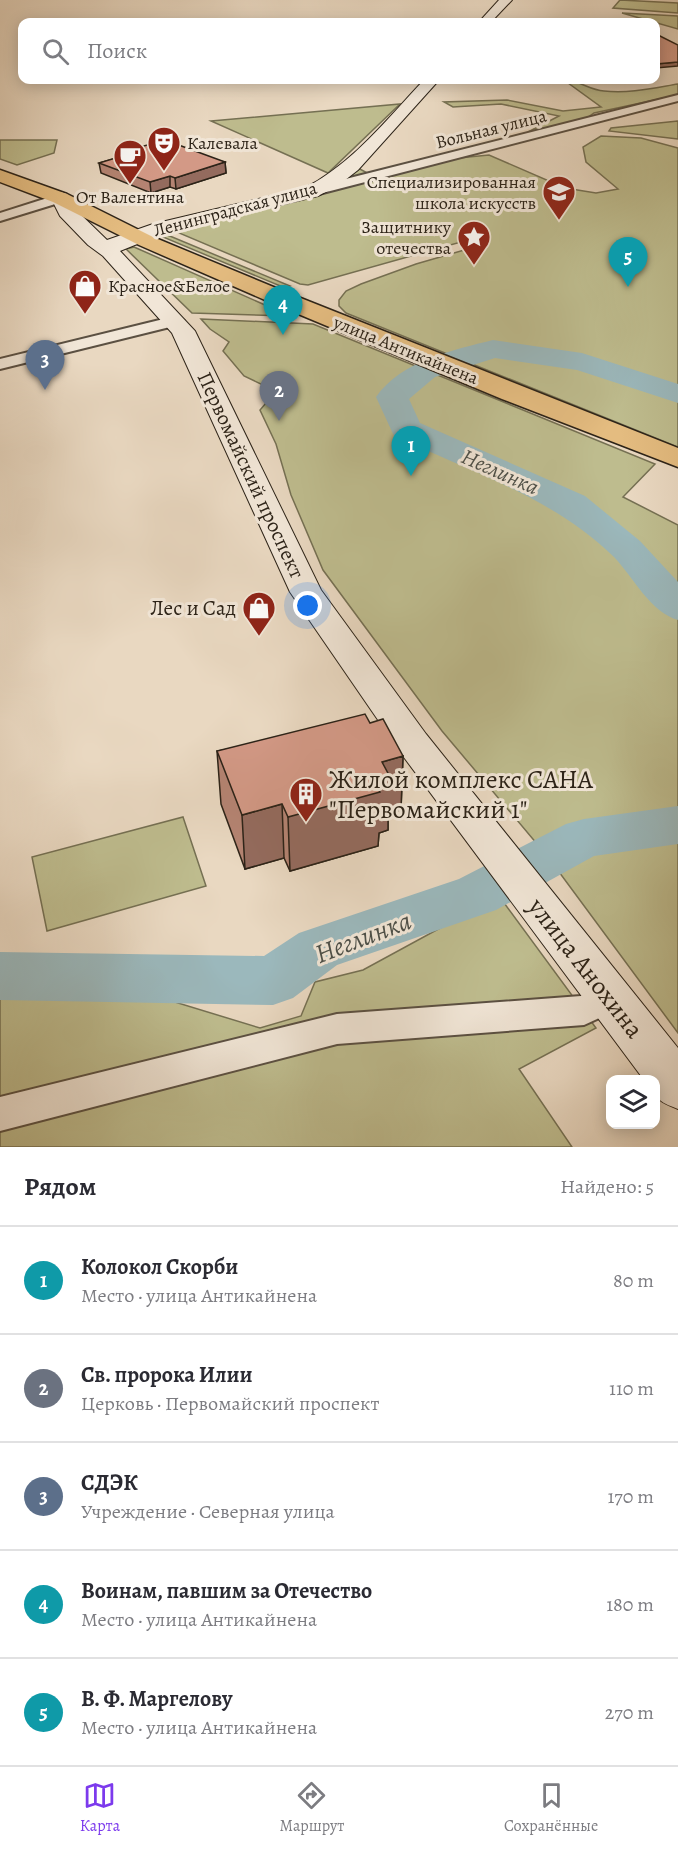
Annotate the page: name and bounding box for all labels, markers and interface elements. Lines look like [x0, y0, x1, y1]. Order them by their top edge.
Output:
search box [18, 18, 660, 84]
icon: search [39, 35, 72, 68]
text: Поиск [87, 36, 147, 66]
street label: Вольная улица [433, 103, 550, 154]
theatre icon: Калевала [146, 125, 182, 172]
place label: Калевала [187, 131, 259, 155]
cafe icon: От Валентина [112, 138, 148, 185]
place label: Специализированная школа искусств [367, 170, 536, 215]
school or university icon: Специализированная школа искусств [541, 174, 577, 221]
street label: Ленинградская улица [151, 175, 320, 242]
place label: От Валентина [76, 185, 185, 209]
place label: Защитнику отечества [361, 215, 452, 260]
place icon: Защитнику отечества [456, 219, 492, 266]
pin: 5 [608, 238, 648, 287]
shop icon: Красное&Белое [67, 268, 103, 315]
place label: Красное&Белое [108, 274, 230, 298]
pin: 4 [264, 286, 302, 335]
street label: улица Антикайнена [329, 310, 483, 390]
pin: 3 [26, 340, 64, 390]
street label: Первомайский проспект [191, 367, 311, 583]
pin: 2 [260, 372, 298, 421]
pin: 1 [392, 426, 430, 476]
water label: Неглинка [457, 442, 543, 502]
shop icon: Лес и Сад [241, 590, 277, 637]
your location [293, 591, 322, 620]
place label: Лес и Сад [150, 594, 236, 622]
place label: Жилой комплекс САНА "Первомайский 1" [329, 762, 594, 827]
building icon: Жилой комплекс САНА "Первомайский 1" [288, 776, 324, 823]
street label: улица Анохина [520, 890, 652, 1045]
water label: Неглинка [310, 902, 416, 972]
map controls [606, 1075, 660, 1129]
button: layers [606, 1075, 660, 1129]
text: Рядом [24, 1169, 96, 1204]
text: Найдено: 5 [560, 1173, 654, 1200]
text: Колокол Скорби [81, 1252, 238, 1282]
text: 1 [40, 1267, 47, 1294]
text: 80 m [613, 1267, 654, 1294]
text: Место · улица Антикайнена [81, 1282, 317, 1309]
text: Св. пророка Илии [81, 1360, 253, 1390]
text: 2 [39, 1375, 48, 1402]
text: 110 m [609, 1375, 654, 1402]
text: Церковь · Первомайский проспект [81, 1390, 379, 1417]
text: СДЭК [81, 1468, 138, 1498]
text: 3 [39, 1483, 48, 1510]
text: 170 m [608, 1483, 654, 1510]
text: Учреждение · Северная улица [81, 1498, 335, 1525]
text: Воинам, павшим за Отечество [81, 1576, 372, 1606]
text: 4 [39, 1591, 48, 1618]
text: 180 m [606, 1591, 654, 1618]
text: Место · улица Антикайнена [81, 1606, 317, 1633]
text: В. Ф. Маргелову [81, 1684, 233, 1714]
text: 5 [39, 1699, 48, 1726]
text: 270 m [605, 1699, 654, 1726]
text: Место · улица Антикайнена [81, 1714, 317, 1741]
tab: Карта [80, 1779, 120, 1837]
tab: Маршрут [280, 1779, 344, 1837]
tab: Сохранённые [504, 1779, 598, 1837]

